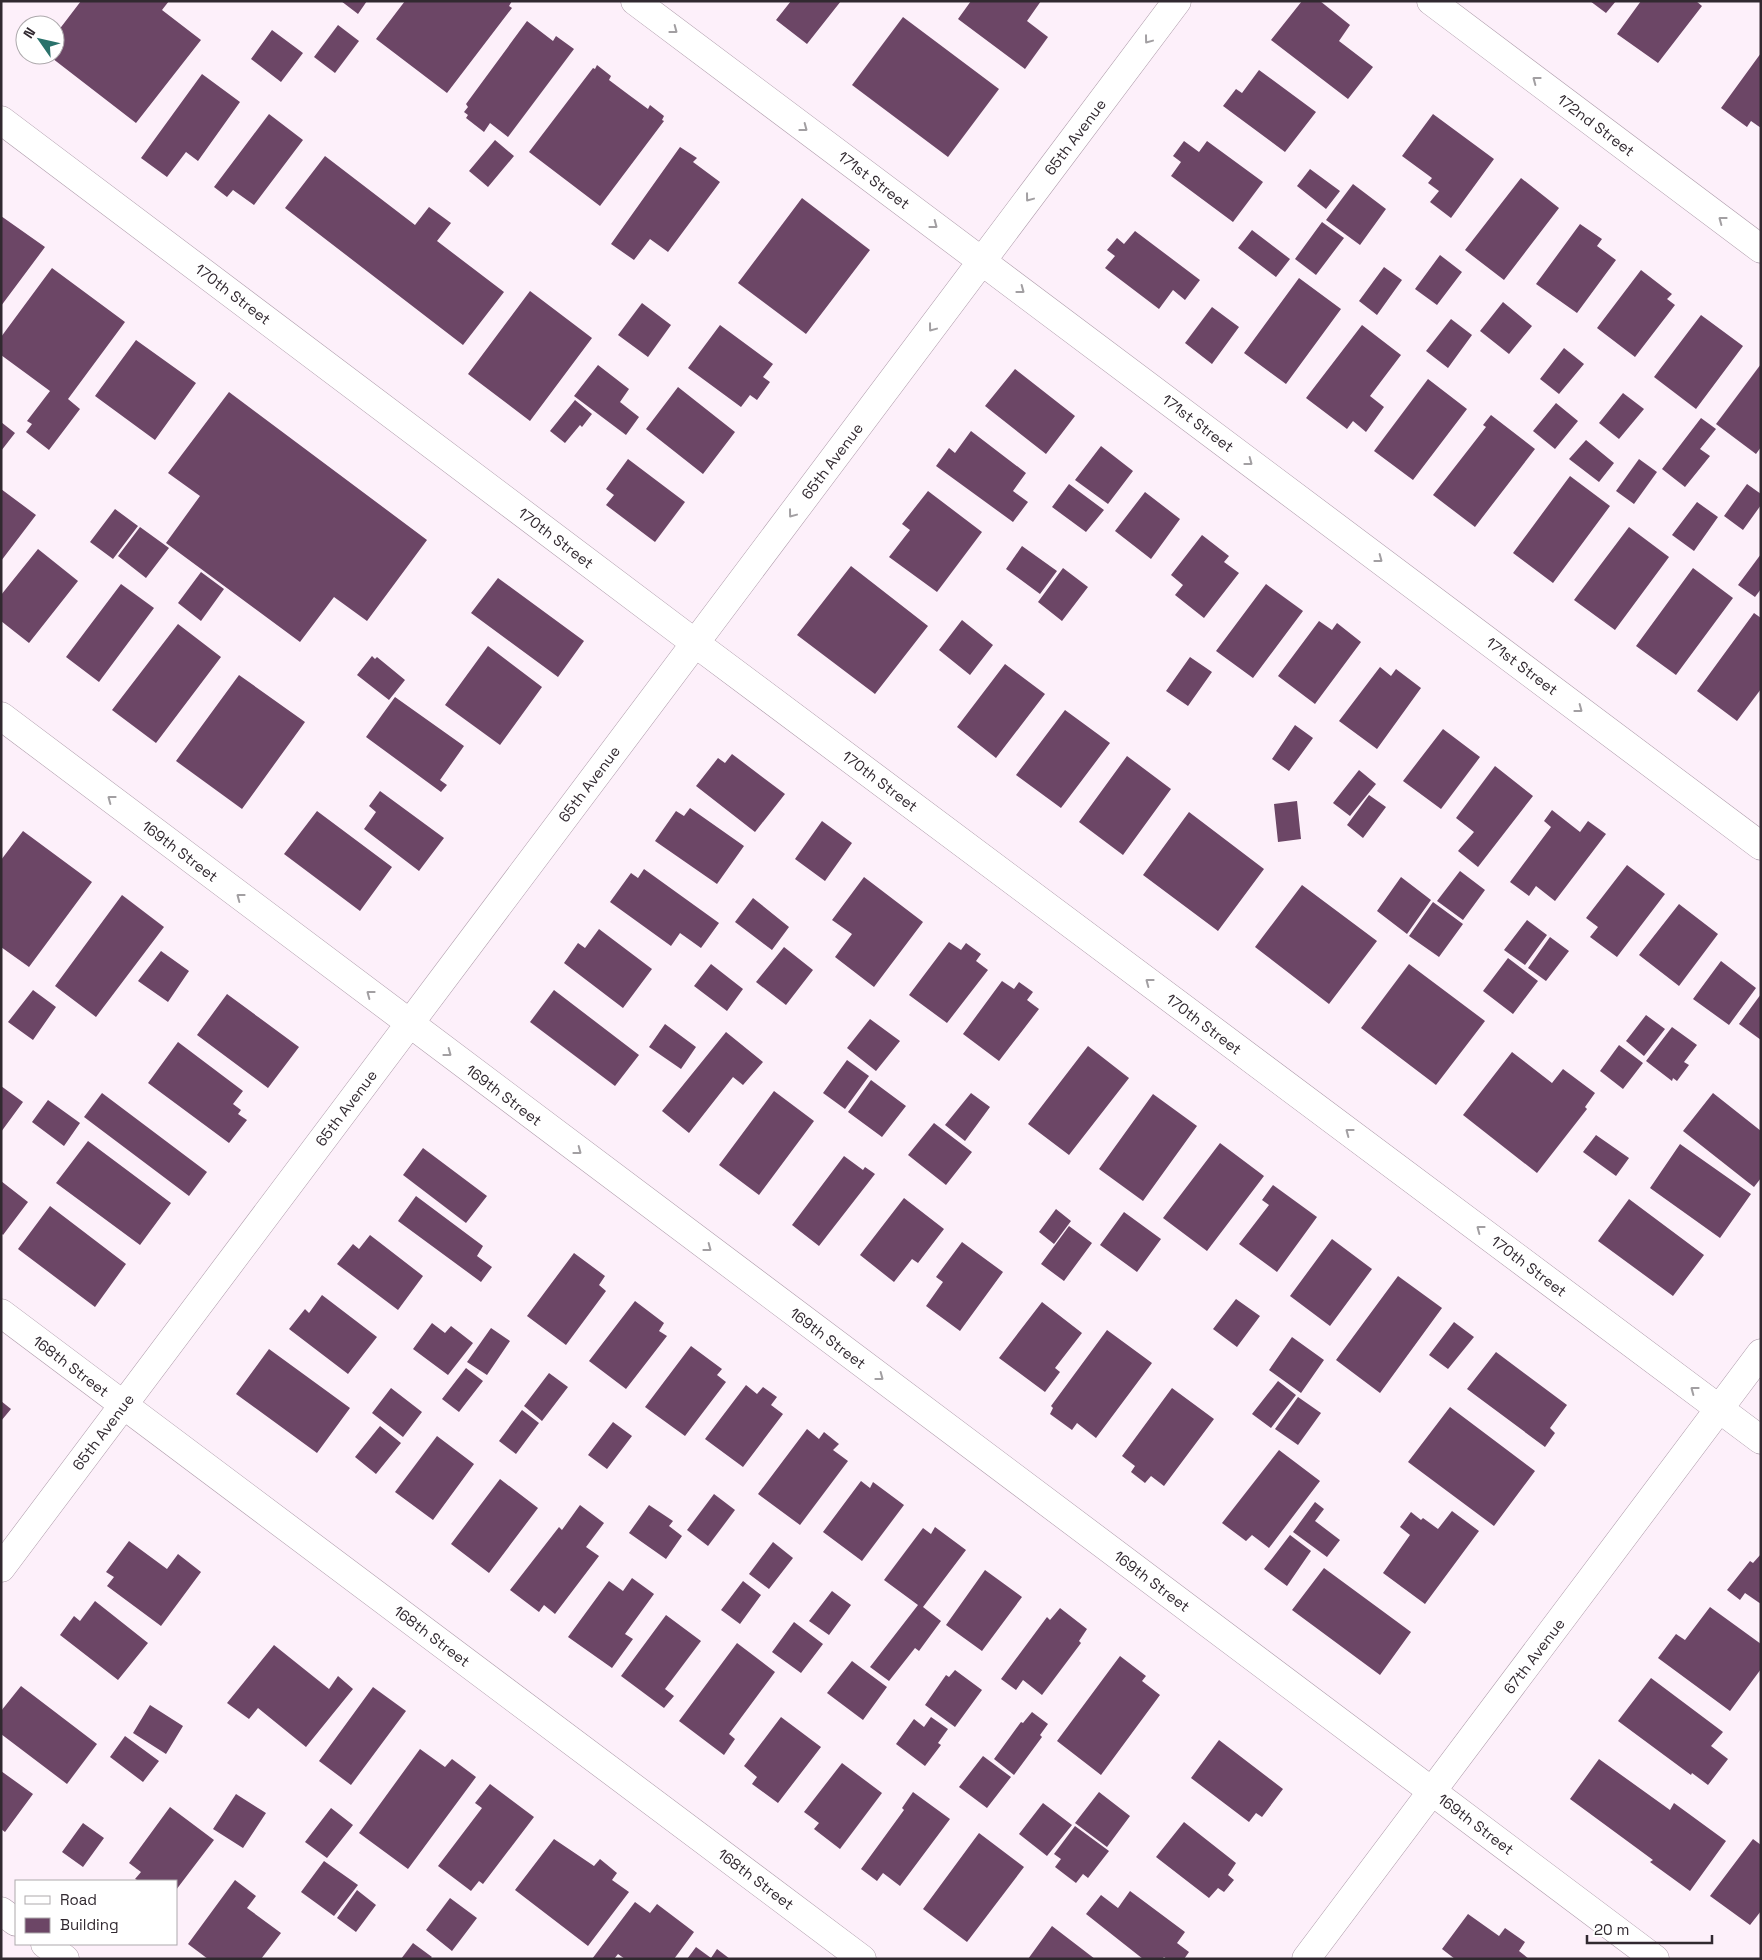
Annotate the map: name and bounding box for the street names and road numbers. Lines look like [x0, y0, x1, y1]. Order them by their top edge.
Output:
street label: 172nd Street [1553, 90, 1639, 160]
street label: 65th Avenue [1040, 95, 1110, 179]
street label: 171st Street [834, 147, 914, 213]
street label: 170th Street [191, 259, 275, 329]
street label: 171st Street [1158, 390, 1238, 456]
street label: 65th Avenue [797, 419, 867, 503]
street label: 170th Street [514, 503, 598, 573]
street label: 171st Street [1482, 633, 1562, 699]
street label: 65th Avenue [554, 742, 624, 826]
street label: 170th Street [838, 746, 922, 816]
street label: 169th Street [138, 816, 222, 886]
street label: 170th Street [1162, 989, 1246, 1059]
street label: 169th Street [462, 1060, 546, 1130]
street label: 65th Avenue [311, 1066, 381, 1150]
street label: 170th Street [1487, 1231, 1571, 1301]
street label: 169th Street [786, 1303, 870, 1373]
street label: 168th Street [29, 1331, 113, 1401]
street label: 65th Avenue [68, 1390, 138, 1474]
street label: 169th Street [1110, 1546, 1194, 1616]
street label: 168th Street [390, 1601, 474, 1671]
street label: 67th Avenue [1499, 1614, 1569, 1698]
street label: 169th Street [1434, 1789, 1518, 1859]
street label: 168th Street [714, 1844, 798, 1914]

